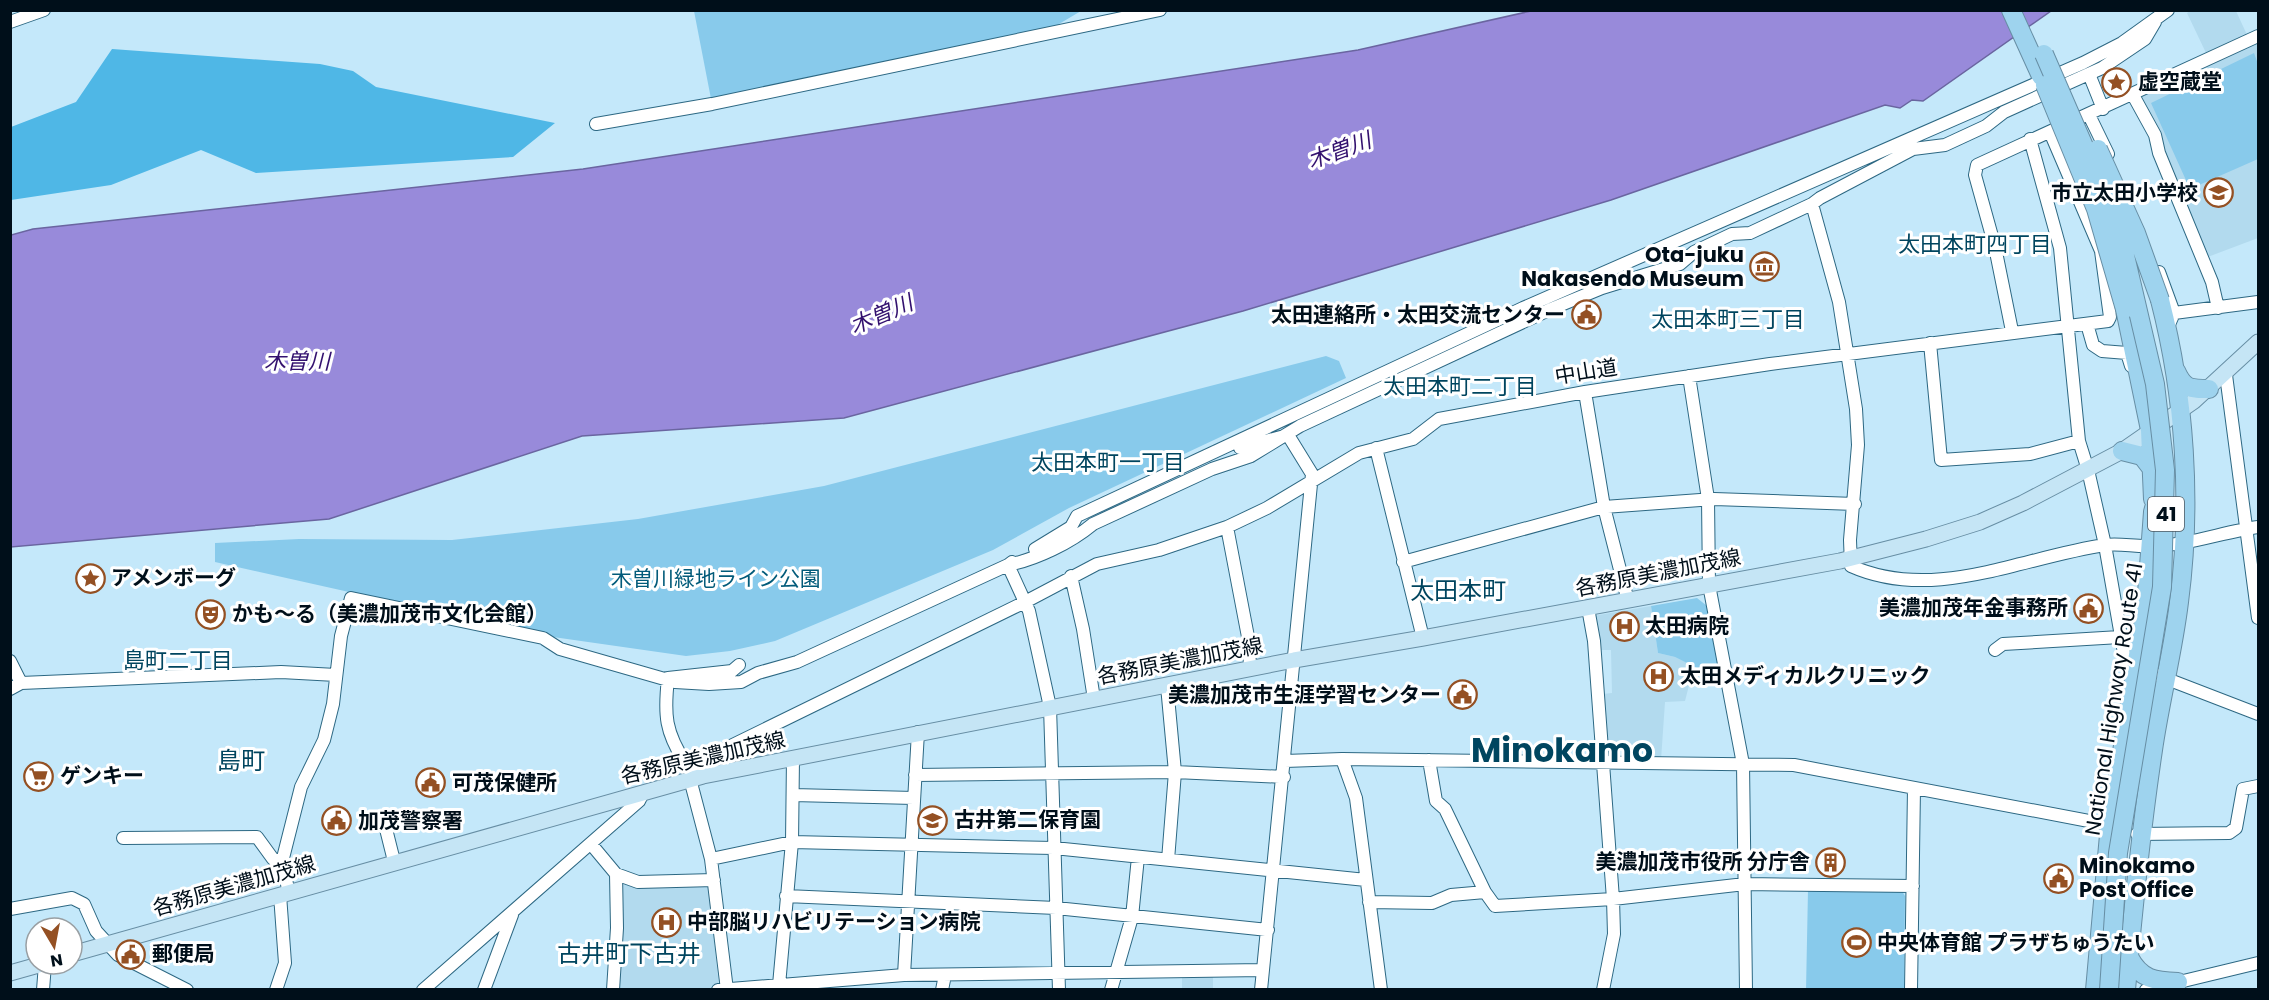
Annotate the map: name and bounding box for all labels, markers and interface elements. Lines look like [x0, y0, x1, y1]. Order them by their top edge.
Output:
place icon: 虚空蔵堂 [2101, 66, 2133, 98]
place label: 虚空蔵堂 [2138, 67, 2222, 96]
water label: 木曽川 [1303, 124, 1377, 176]
school or university icon: 市立太田小学校 [2203, 177, 2235, 209]
place label: 市立太田小学校 [2051, 178, 2198, 207]
district label: 太田本町四丁目 [1898, 229, 2052, 260]
place label: Ota-juku Nakasendo Museum [1521, 240, 1744, 293]
museum icon: Ota-juku Nakasendo Museum [1749, 251, 1781, 283]
water label: 木曽川 [845, 287, 919, 342]
public building icon: 太田連絡所・太田交流センター [1570, 299, 1602, 331]
place label: 太田連絡所・太田交流センター [1271, 300, 1565, 329]
district label: 太田本町三丁目 [1651, 304, 1805, 335]
water label: 木曽川 [264, 346, 332, 377]
street label: 中山道 [1553, 352, 1619, 391]
district label: 太田本町二丁目 [1383, 371, 1537, 402]
district label: 太田本町一丁目 [1031, 447, 1185, 478]
road number: 41 [2148, 497, 2184, 531]
street label: 各務原美濃加茂線 [1573, 542, 1743, 603]
street label: National Highway Route 41 [2078, 561, 2149, 837]
place icon: アメンボーグ [74, 562, 106, 594]
place label: アメンボーグ [111, 563, 236, 592]
park label: 木曽川緑地ライン公園 [611, 564, 821, 593]
district label: 太田本町 [1410, 574, 1506, 607]
public building icon: 美濃加茂年金事務所 [2073, 592, 2105, 624]
place label: 美濃加茂年金事務所 [1879, 593, 2068, 622]
theatre icon: かも～る（美濃加茂市文化会館） [195, 598, 227, 630]
place label: かも～る（美濃加茂市文化会館） [232, 599, 547, 628]
hospital icon: 太田病院 [1608, 610, 1640, 642]
place label: 太田病院 [1645, 611, 1729, 640]
street label: 各務原美濃加茂線 [1095, 630, 1265, 691]
district label: 島町二丁目 [123, 645, 233, 676]
hospital icon: 太田メディカルクリニック [1643, 660, 1675, 692]
place label: 太田メディカルクリニック [1680, 661, 1931, 690]
public building icon: 美濃加茂市生涯学習センター [1446, 679, 1478, 711]
place label: 美濃加茂市生涯学習センター [1168, 680, 1441, 709]
street label: 各務原美濃加茂線 [618, 724, 788, 791]
district label: Minokamo [1471, 727, 1653, 774]
district label: 島町 [217, 744, 265, 777]
supermarket icon: ゲンキー [23, 760, 55, 792]
place label: ゲンキー [60, 761, 144, 790]
public building icon: 可茂保健所 [415, 767, 447, 799]
place label: 可茂保健所 [452, 768, 557, 797]
school or university icon: 古井第二保育園 [917, 804, 949, 836]
public building icon: 加茂警察署 [321, 805, 353, 837]
place label: 古井第二保育園 [954, 805, 1101, 834]
place label: 加茂警察署 [358, 806, 463, 835]
building icon: 美濃加茂市役所 分庁舎 [1815, 846, 1847, 878]
place label: 美濃加茂市役所 分庁舎 [1596, 847, 1810, 876]
street label: 各務原美濃加茂線 [149, 848, 319, 923]
place label: Minokamo Post Office [2079, 851, 2195, 904]
public building icon: Minokamo Post Office [2042, 862, 2074, 894]
hospital icon: 中部脳リハビリテーション病院 [650, 906, 682, 938]
place label: 中部脳リハビリテーション病院 [687, 907, 981, 936]
north arrow [24, 916, 84, 976]
sports icon: 中央体育館 プラザちゅうたい [1840, 927, 1872, 959]
place label: 中央体育館 プラザちゅうたい [1877, 928, 2154, 957]
district label: 古井町下古井 [557, 937, 701, 970]
public building icon: 郵便局 [115, 938, 147, 970]
place label: 郵便局 [152, 939, 215, 968]
text: N [49, 948, 64, 973]

